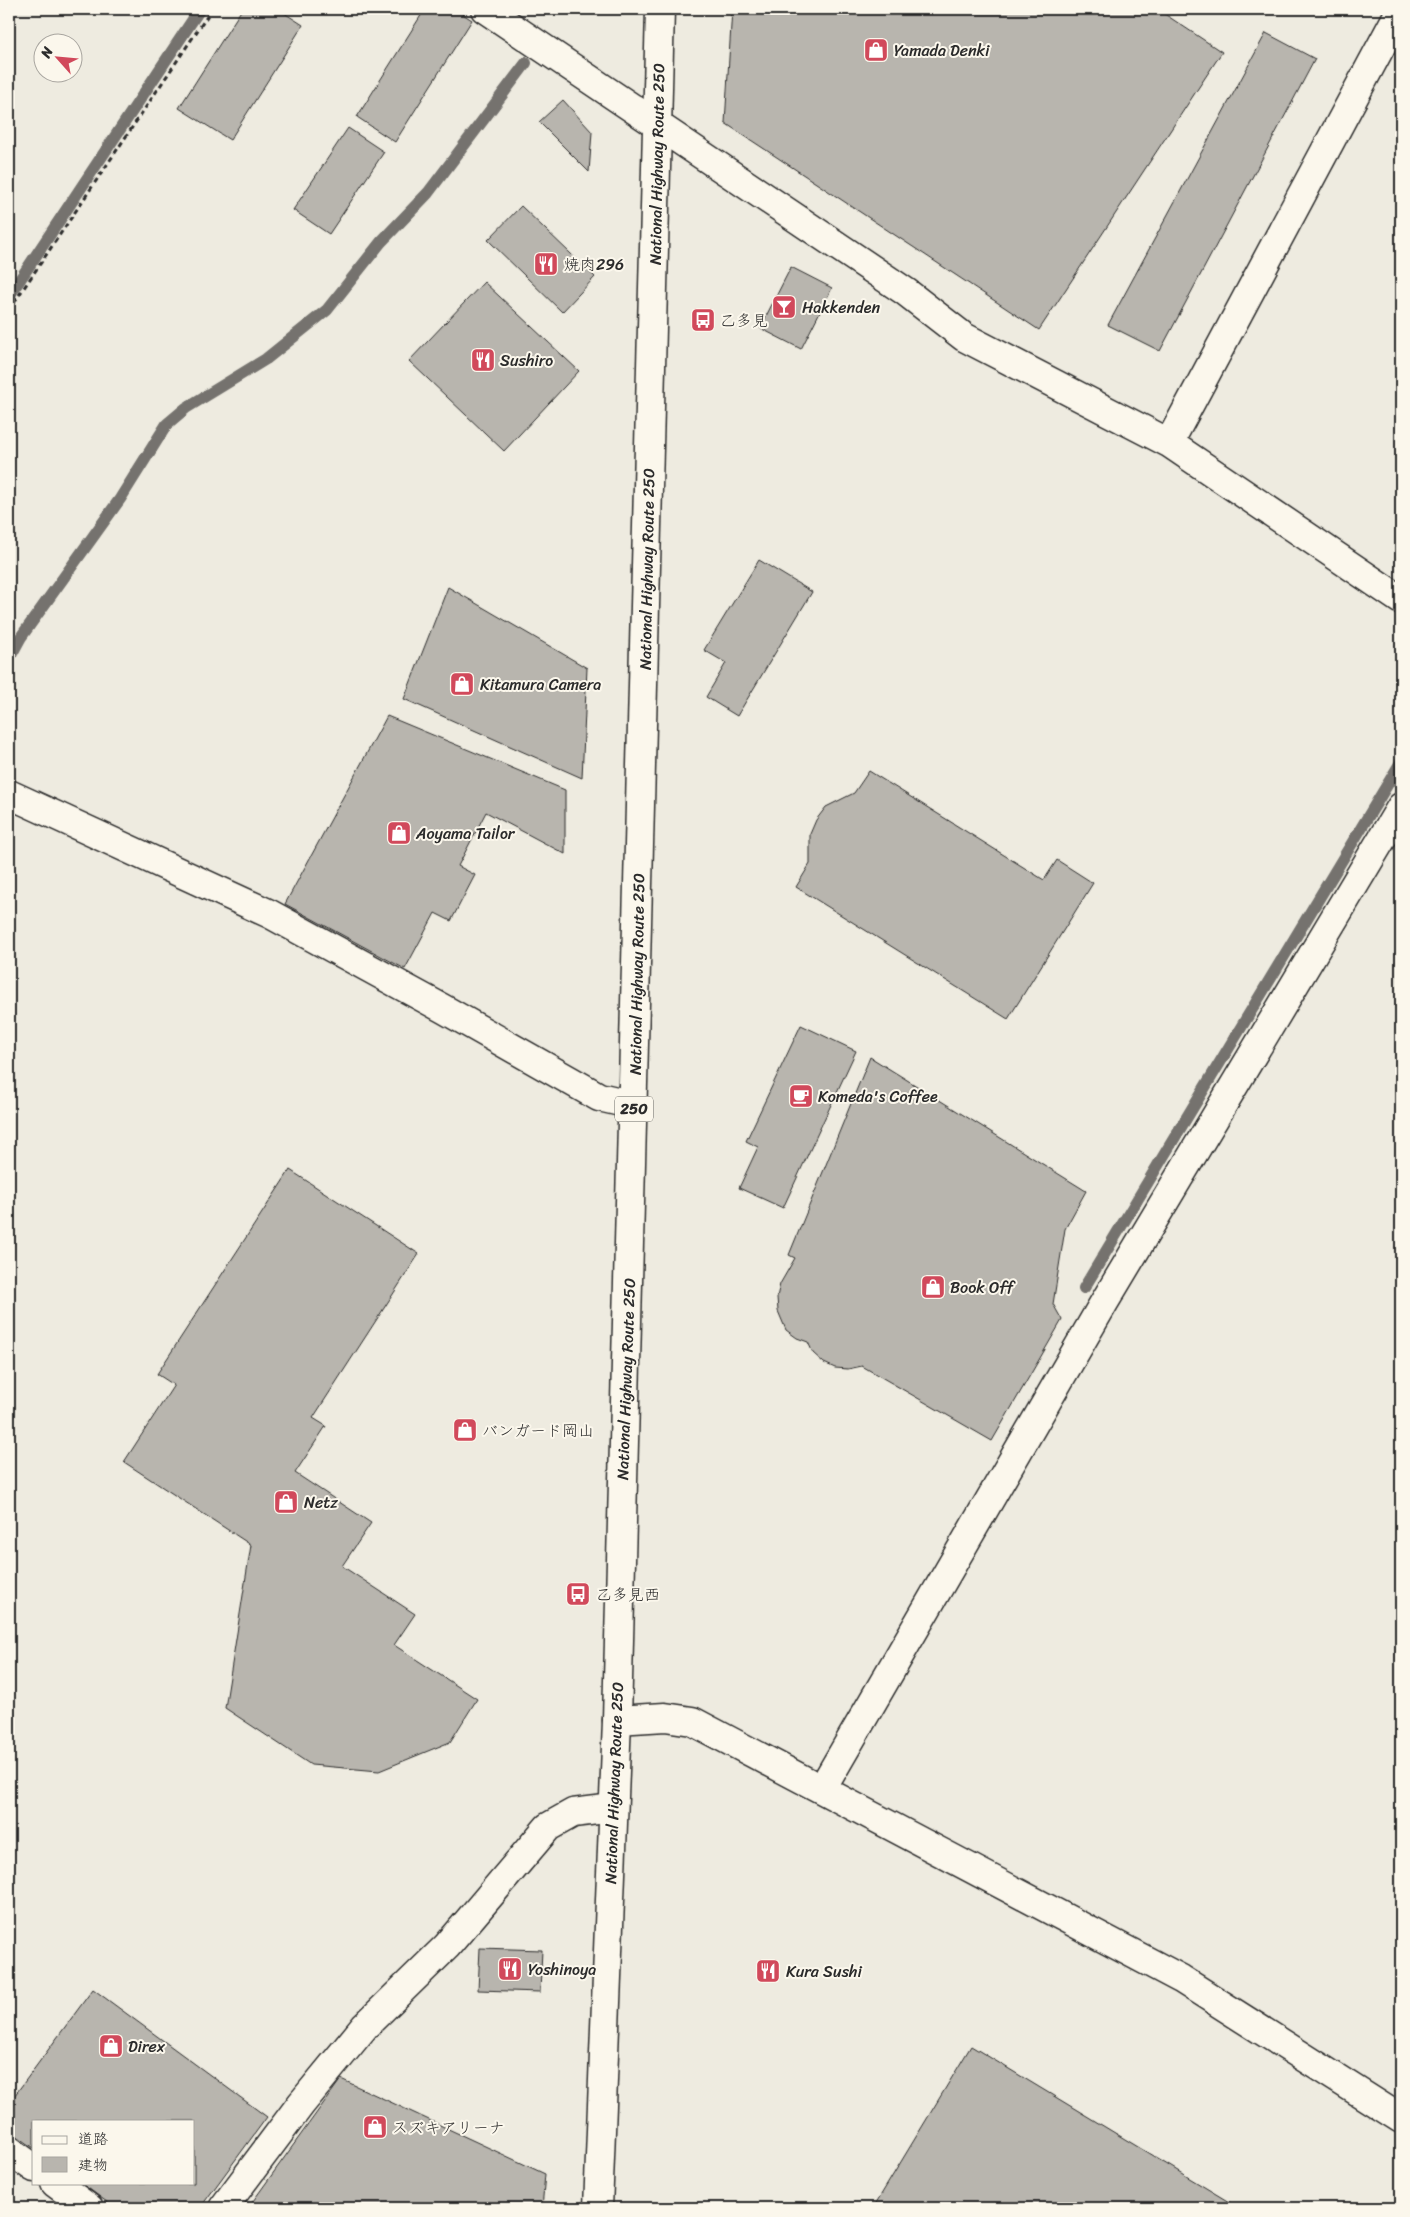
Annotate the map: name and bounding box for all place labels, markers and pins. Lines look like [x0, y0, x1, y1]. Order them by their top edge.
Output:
place label: Yamada Denki [894, 36, 990, 65]
shop icon: Yamada Denki [863, 37, 889, 63]
place label: 焼肉296 [564, 250, 624, 279]
restaurant icon: 焼肉296 [533, 251, 559, 277]
place label: Hakkenden [802, 293, 880, 322]
bar icon: Hakkenden [771, 294, 797, 320]
place label: 乙多見 [720, 306, 768, 335]
bus stop icon: 乙多見 [690, 307, 716, 333]
place label: Sushiro [500, 346, 553, 375]
restaurant icon: Sushiro [470, 347, 496, 373]
place label: Kitamura Camera [480, 670, 601, 699]
shop icon: Kitamura Camera [449, 671, 475, 697]
place label: Aoyama Tailor [415, 819, 516, 848]
shop icon: Aoyama Tailor [386, 820, 412, 846]
place label: Komeda's Coffee [818, 1082, 938, 1111]
cafe icon: Komeda's Coffee [788, 1083, 814, 1109]
place label: Book Off [950, 1273, 1016, 1302]
shop icon: Book Off [920, 1274, 946, 1300]
place label: バンガード岡山 [482, 1416, 594, 1445]
shop icon: バンガード岡山 [452, 1417, 478, 1443]
place label: Netz [304, 1488, 338, 1517]
shop icon: Netz [273, 1489, 299, 1515]
place label: 乙多見西 [596, 1580, 660, 1609]
bus stop icon: 乙多見西 [565, 1581, 591, 1607]
place label: Yoshinoya [528, 1955, 596, 1984]
restaurant icon: Yoshinoya [497, 1956, 523, 1982]
place label: Kura Sushi [786, 1957, 862, 1986]
restaurant icon: Kura Sushi [755, 1958, 781, 1984]
place label: Direx [128, 2032, 166, 2061]
shop icon: Direx [98, 2033, 124, 2059]
place label: スズキアリーナ [392, 2113, 505, 2142]
shop icon: スズキアリーナ [362, 2114, 388, 2140]

